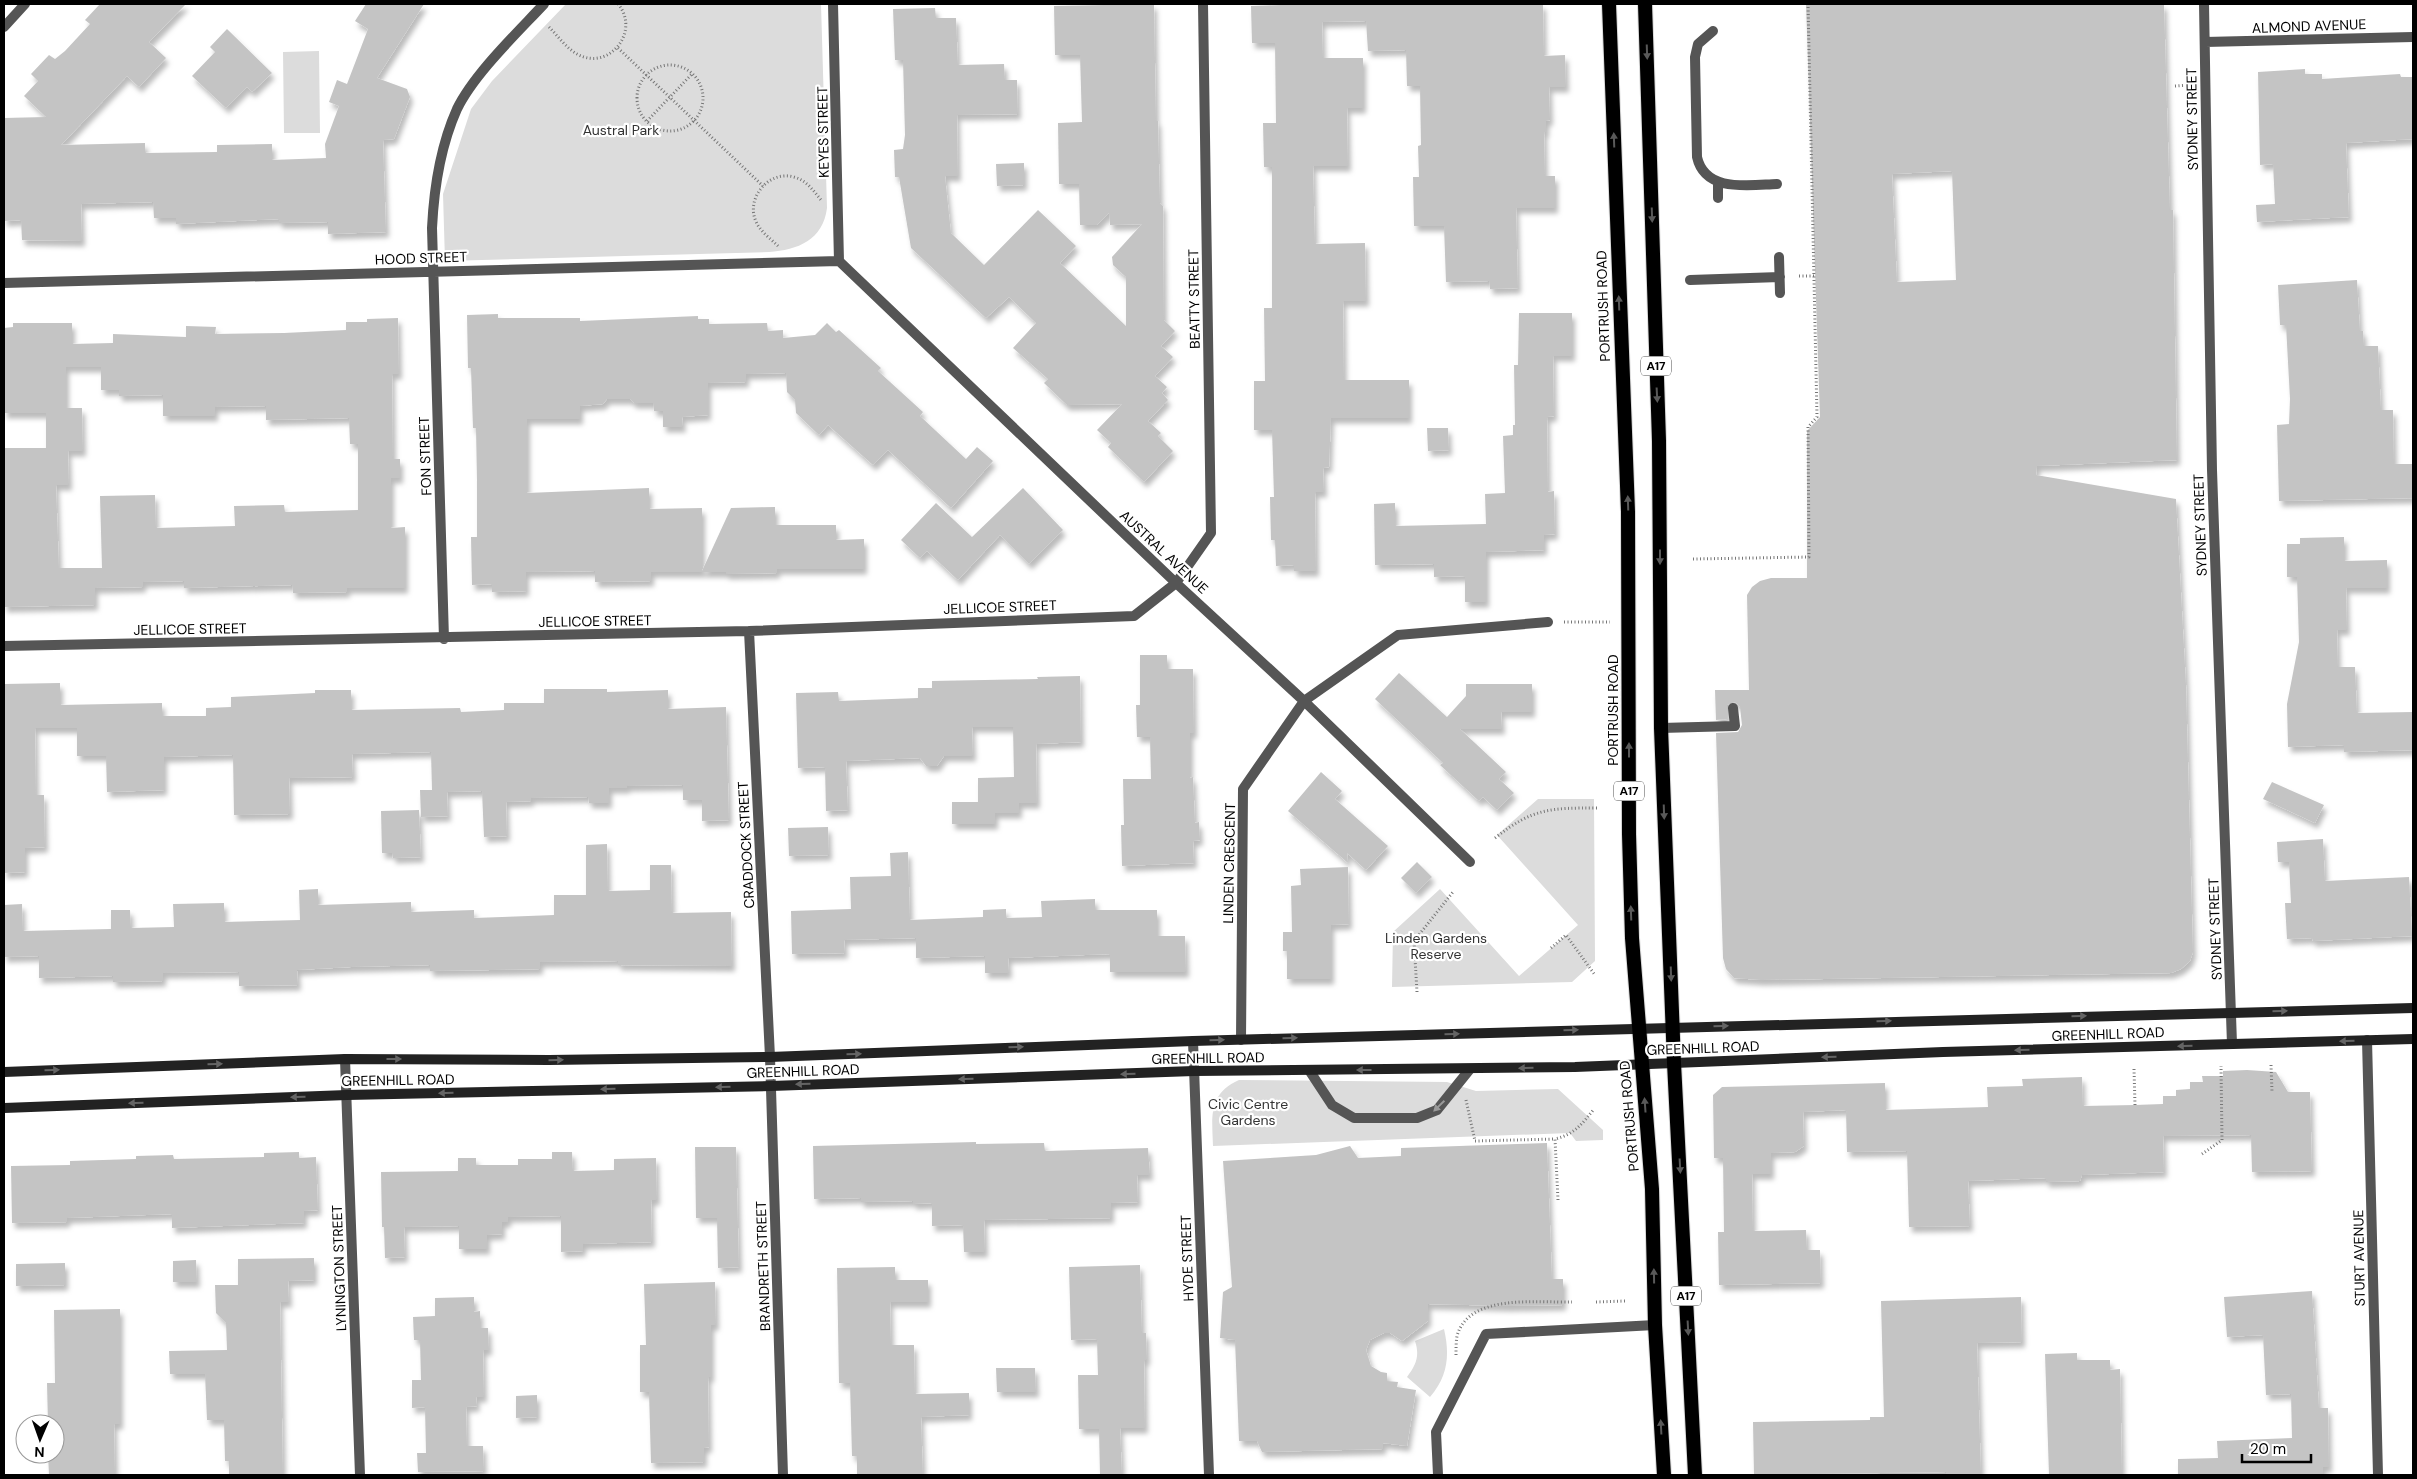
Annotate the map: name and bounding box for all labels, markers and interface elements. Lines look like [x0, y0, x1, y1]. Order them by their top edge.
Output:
street label: ALMOND AVENUE [2252, 15, 2367, 37]
one-way arrow [1643, 45, 1651, 61]
street label: SYDNEY STREET [2182, 67, 2202, 170]
street label: KEYES STREET [813, 86, 833, 178]
park label: Austral Park [583, 121, 659, 139]
one-way arrow [1610, 132, 1618, 148]
one-way arrow [1648, 207, 1656, 223]
street label: HOOD STREET [375, 247, 468, 269]
street label: BEATTY STREET [1184, 249, 1204, 349]
street label: PORTRUSH ROAD [1592, 250, 1614, 362]
one-way arrow [1615, 294, 1623, 310]
road number: A17 [1641, 356, 1671, 376]
one-way arrow [1654, 387, 1662, 403]
street label: FON STREET [415, 416, 435, 496]
street label: SYDNEY STREET [2189, 473, 2211, 577]
one-way arrow [1623, 495, 1631, 511]
street label: AUSTRAL AVENUE [1116, 506, 1212, 598]
one-way arrow [1656, 550, 1664, 566]
street label: JELLICOE STREET [943, 596, 1057, 618]
street label: JELLICOE STREET [538, 611, 652, 631]
street label: JELLICOE STREET [133, 619, 247, 639]
street label: PORTRUSH ROAD [1604, 654, 1622, 766]
one-way arrow [1625, 742, 1633, 758]
street label: CRADDOCK STREET [734, 781, 758, 909]
road number: A17 [1614, 781, 1644, 800]
street label: LINDEN CRESCENT [1219, 802, 1239, 924]
one-way arrow [1661, 804, 1669, 820]
street label: SYDNEY STREET [2204, 877, 2226, 981]
one-way arrow [1627, 904, 1635, 920]
park label: Linden Gardens Reserve [1385, 929, 1487, 963]
one-way arrow [1667, 966, 1675, 982]
one-way arrow [2272, 1007, 2288, 1015]
one-way arrow [2071, 1012, 2087, 1020]
one-way arrow [1876, 1017, 1892, 1025]
one-way arrow [1714, 1022, 1730, 1030]
street label: GREENHILL ROAD [2051, 1023, 2165, 1045]
one-way arrow [1563, 1026, 1579, 1034]
one-way arrow [1444, 1030, 1460, 1038]
one-way arrow [1282, 1034, 1298, 1042]
one-way arrow [1209, 1036, 1225, 1044]
street label: GREENHILL ROAD [1646, 1037, 1760, 1059]
one-way arrow [2339, 1037, 2355, 1045]
one-way arrow [2176, 1042, 2192, 1050]
one-way arrow [1009, 1043, 1025, 1051]
one-way arrow [2014, 1047, 2030, 1055]
street label: GREENHILL ROAD [1151, 1048, 1265, 1068]
one-way arrow [846, 1049, 862, 1057]
one-way arrow [1821, 1053, 1837, 1061]
one-way arrow [386, 1055, 402, 1063]
one-way arrow [549, 1056, 565, 1064]
one-way arrow [207, 1060, 223, 1068]
street label: GREENHILL ROAD [746, 1060, 860, 1082]
street label: PORTRUSH ROAD [1615, 1060, 1643, 1172]
one-way arrow [1518, 1064, 1534, 1072]
one-way arrow [45, 1066, 61, 1074]
one-way arrow [1355, 1066, 1371, 1074]
street label: GREENHILL ROAD [341, 1070, 455, 1090]
one-way arrow [1120, 1070, 1136, 1078]
one-way arrow [957, 1075, 973, 1083]
one-way arrow [795, 1081, 811, 1089]
one-way arrow [714, 1083, 730, 1091]
one-way arrow [600, 1085, 616, 1093]
one-way arrow [438, 1089, 454, 1097]
one-way arrow [290, 1093, 306, 1101]
park label: Civic Centre Gardens [1208, 1095, 1288, 1129]
one-way arrow [1640, 1097, 1648, 1113]
one-way arrow [128, 1099, 144, 1107]
one-way arrow [1433, 1100, 1445, 1112]
one-way arrow [1676, 1158, 1684, 1174]
street label: BRANDRETH STREET [752, 1200, 774, 1331]
street label: LYNINGTON STREET [328, 1204, 350, 1332]
street label: STURT AVENUE [2349, 1209, 2369, 1307]
street label: HYDE STREET [1176, 1214, 1198, 1302]
one-way arrow [1650, 1268, 1658, 1284]
road number: A17 [1671, 1286, 1701, 1305]
one-way arrow [1684, 1320, 1692, 1336]
north arrow [15, 1414, 65, 1464]
one-way arrow [1657, 1418, 1665, 1434]
scale bar [2242, 1432, 2311, 1464]
text: 20 m [2250, 1439, 2286, 1459]
text: N [34, 1443, 45, 1461]

